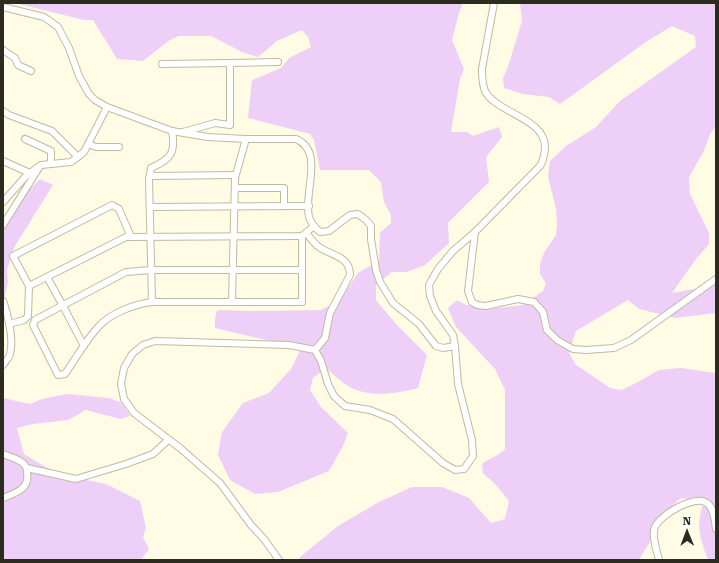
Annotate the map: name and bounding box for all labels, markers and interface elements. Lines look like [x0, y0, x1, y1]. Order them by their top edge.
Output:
north arrow [667, 511, 707, 551]
text: N [682, 515, 692, 528]

